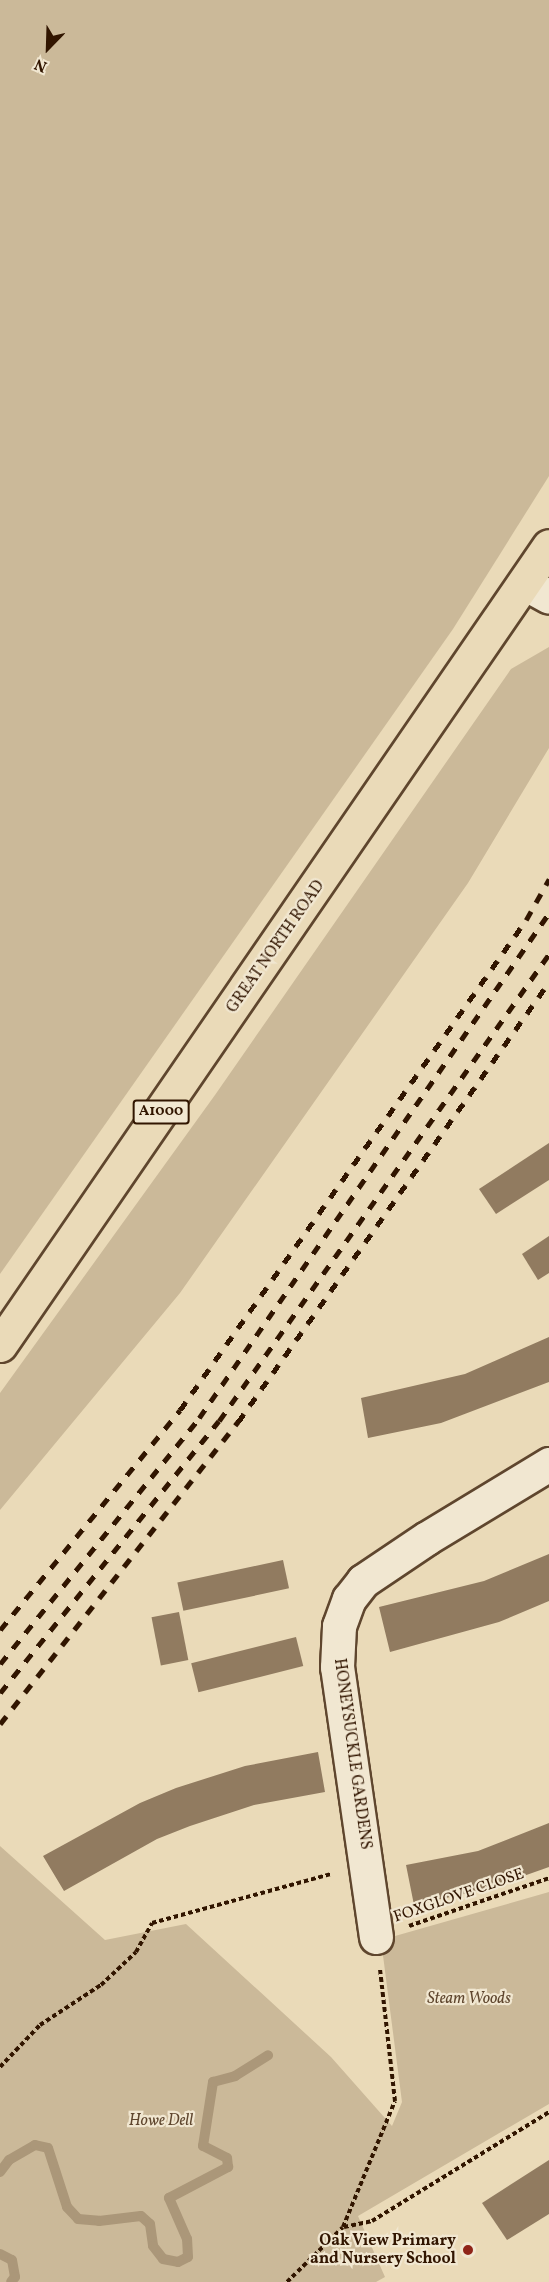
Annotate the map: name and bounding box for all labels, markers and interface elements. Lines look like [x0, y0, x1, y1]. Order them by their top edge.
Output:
north arrow [18, 18, 78, 78]
text: N [31, 52, 51, 77]
street label: GREAT NORTH ROAD [223, 877, 329, 1017]
road number: A1000 [132, 1100, 190, 1124]
street label: HONEYSUCKLE GARDENS [329, 1657, 375, 1851]
street label: FOXGLOVE CLOSE [391, 1865, 527, 1927]
park label: Steam Woods [427, 1989, 511, 2009]
park label: Howe Dell [129, 2111, 193, 2131]
place label: Oak View Primary and Nursery School [310, 2231, 456, 2269]
marker: Oak View Primary and Nursery School [461, 2243, 475, 2257]

